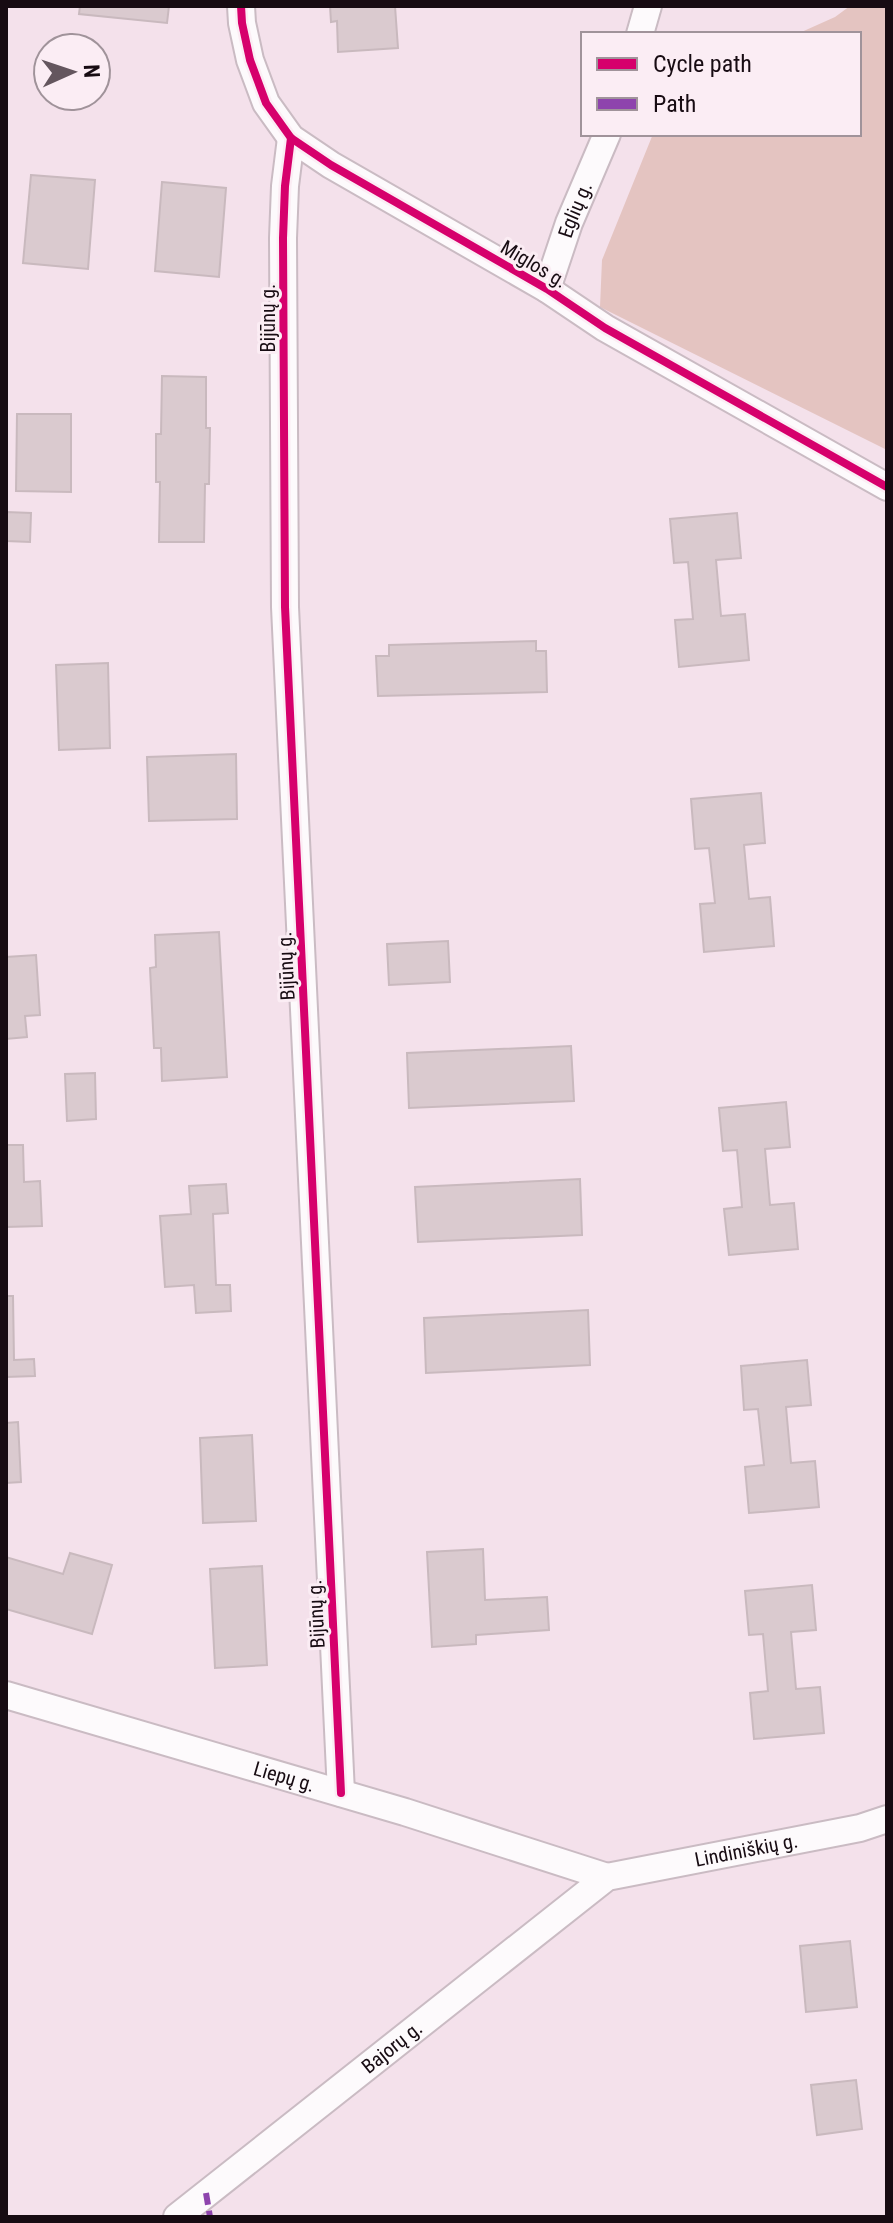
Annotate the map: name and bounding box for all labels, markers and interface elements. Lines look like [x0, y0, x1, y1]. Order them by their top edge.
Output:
north arrow [32, 32, 112, 112]
legend [581, 32, 861, 136]
text: Cycle path [653, 50, 752, 78]
text: N [79, 64, 104, 78]
text: Path [653, 90, 696, 118]
street label: Eglių g. [553, 178, 597, 241]
street label: Miglos g. [497, 235, 571, 293]
street label: Bijūnų g. [256, 284, 280, 352]
street label: Bijūnų g. [272, 931, 300, 1001]
street label: Bijūnų g. [302, 1579, 330, 1649]
street label: Liepų g. [251, 1756, 318, 1797]
street label: Lindiniškių g. [693, 1828, 800, 1872]
street label: Bajorų g. [357, 2016, 427, 2078]

